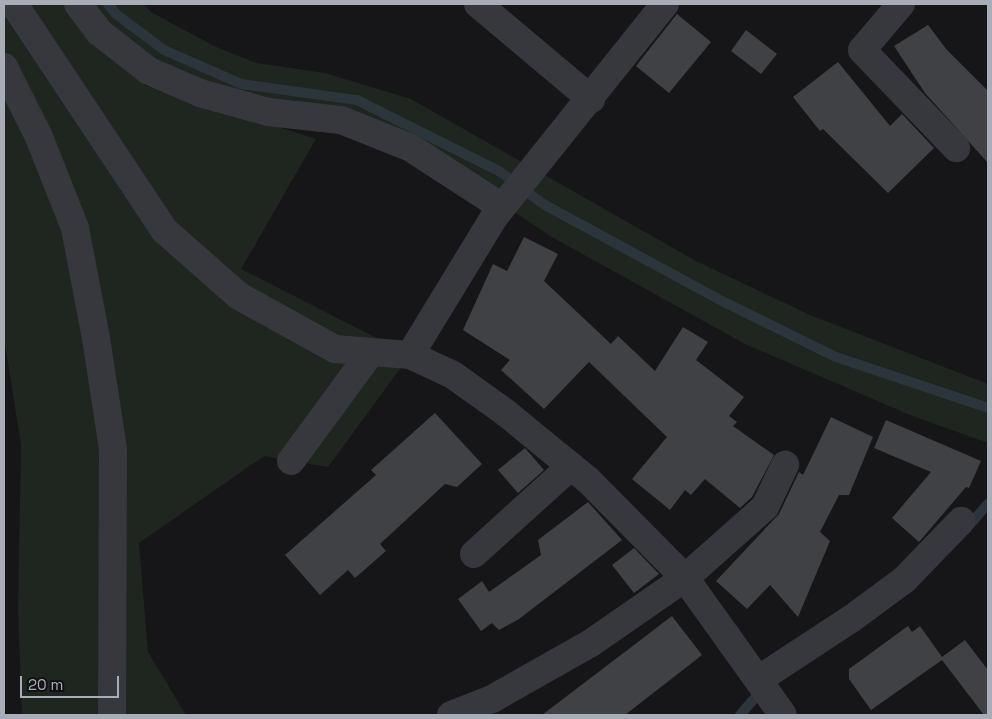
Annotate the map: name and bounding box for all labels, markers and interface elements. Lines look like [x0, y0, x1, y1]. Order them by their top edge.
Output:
scale bar [22, 666, 121, 698]
text: 20 m [28, 675, 63, 694]

